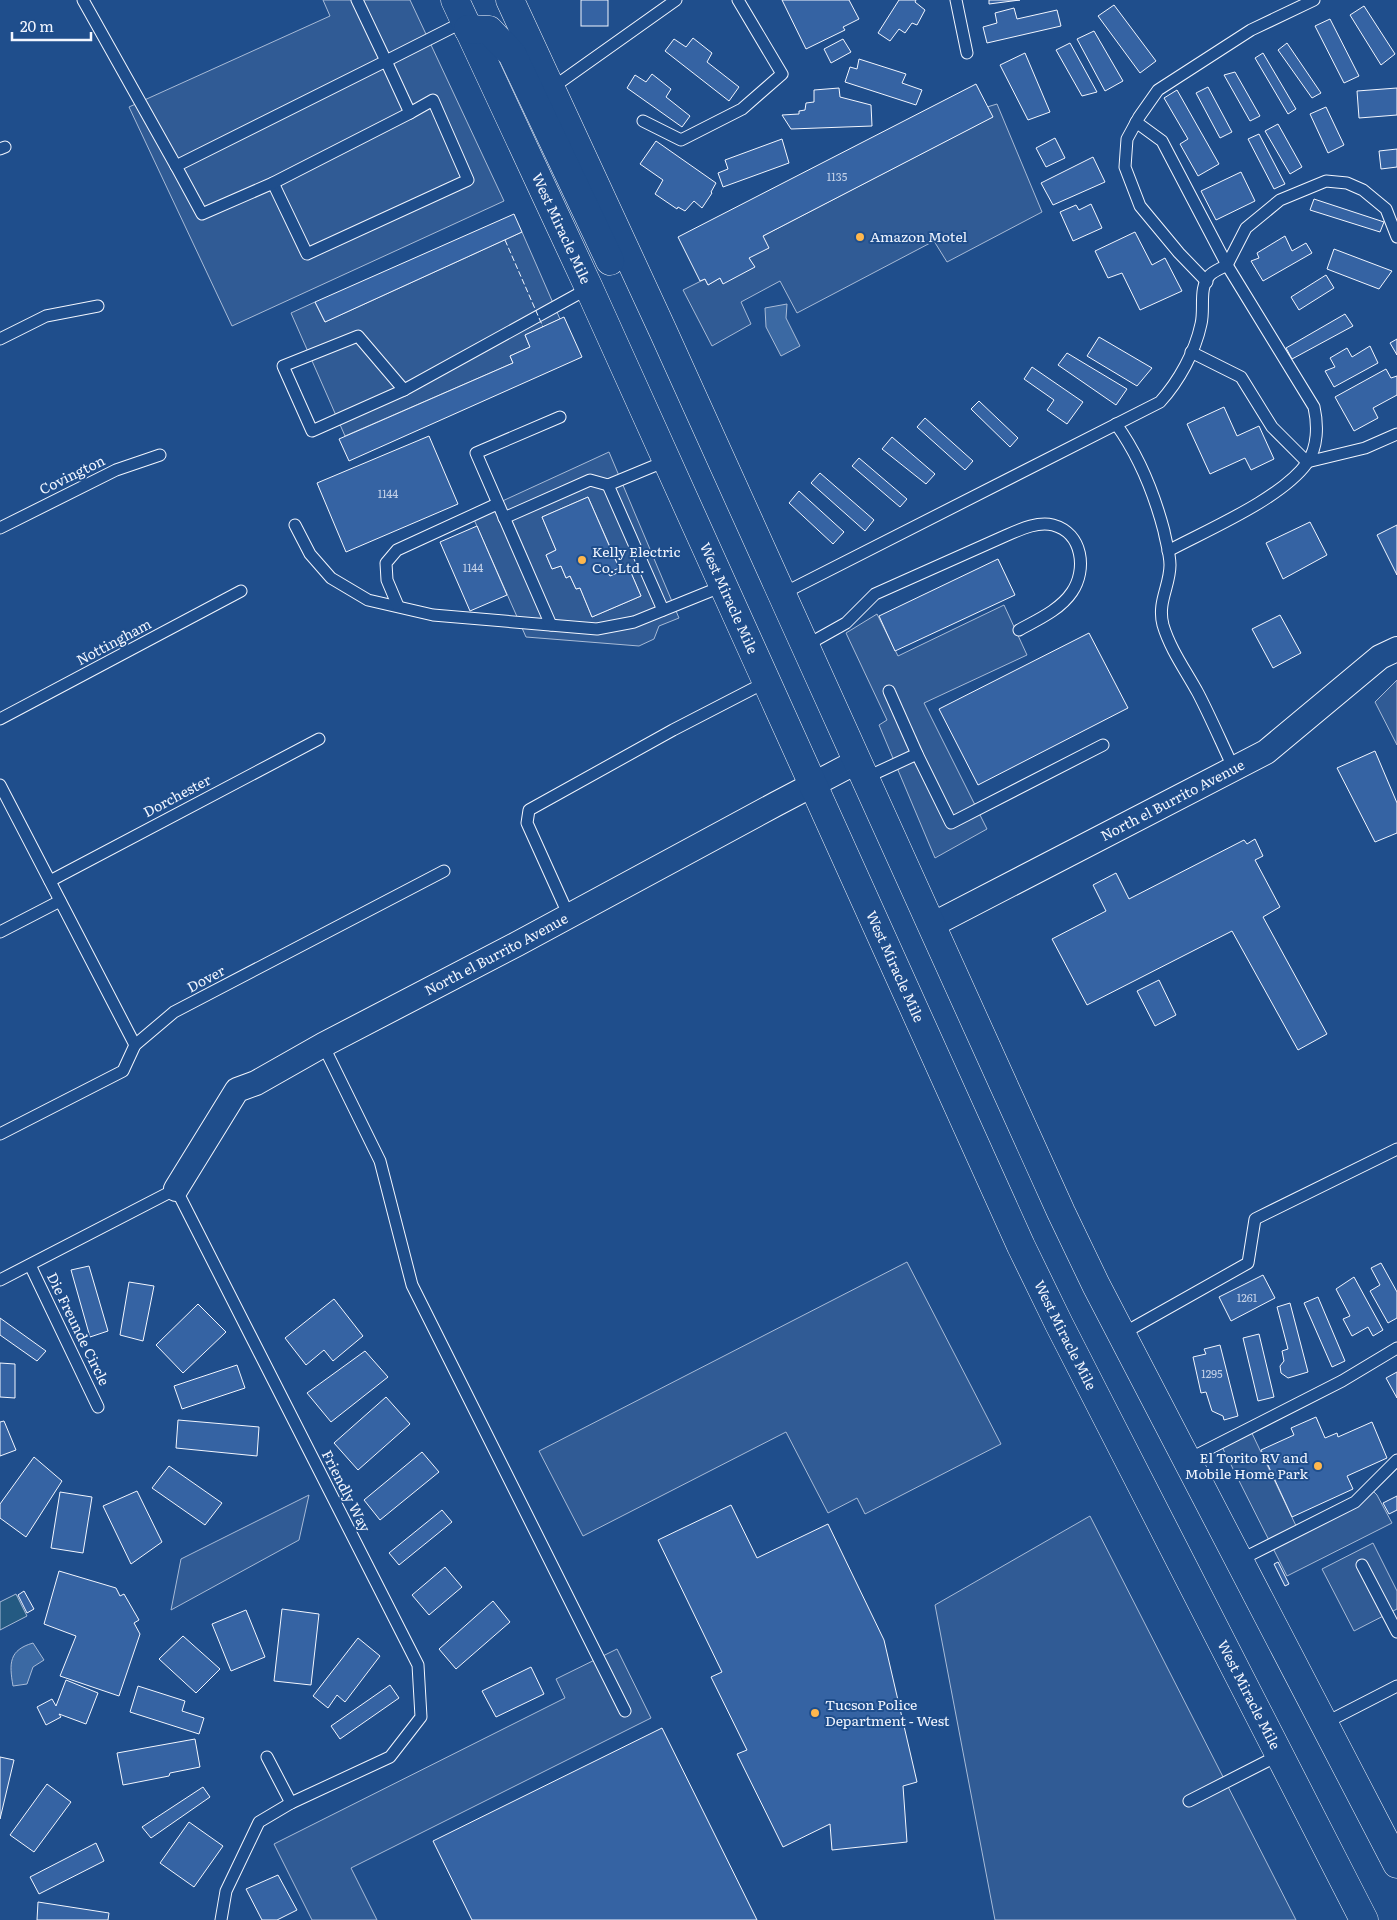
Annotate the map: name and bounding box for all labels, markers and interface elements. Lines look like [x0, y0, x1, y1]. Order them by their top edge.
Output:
scale bar [12, 10, 91, 42]
text: 20 m [20, 14, 54, 37]
house number: 1135 [827, 168, 848, 184]
street label: West Miracle Mile [528, 169, 597, 287]
place label: Amazon Motel [870, 226, 967, 246]
marker: Amazon Motel [854, 231, 866, 243]
street label: Covington [35, 450, 108, 499]
house number: 1144 [378, 485, 398, 501]
street label: West Miracle Mile [696, 539, 764, 657]
place label: Kelly Electric Co. Ltd. [592, 541, 680, 577]
marker: Kelly Electric Co. Ltd. [576, 554, 588, 566]
house number: 1144 [463, 559, 483, 575]
street label: Nottingham [73, 613, 155, 669]
street label: North el Burrito Avenue [1097, 754, 1248, 845]
street label: Dorchester [139, 769, 214, 821]
street label: North el Burrito Avenue [421, 907, 571, 1000]
street label: West Miracle Mile [862, 907, 930, 1025]
street label: Dover [183, 960, 228, 996]
street label: Die Freunde Circle [43, 1269, 115, 1389]
street label: West Miracle Mile [1030, 1276, 1102, 1393]
house number: 1261 [1237, 1289, 1258, 1305]
house number: 1295 [1201, 1365, 1223, 1381]
street label: Friendly Way [318, 1446, 377, 1536]
place label: El Torito RV and Mobile Home Park [1185, 1447, 1308, 1483]
marker: El Torito RV and Mobile Home Park [1312, 1460, 1324, 1472]
street label: West Miracle Mile [1213, 1636, 1286, 1753]
place label: Tucson Police Department - West [825, 1694, 950, 1730]
marker: Tucson Police Department - West [809, 1707, 821, 1719]

